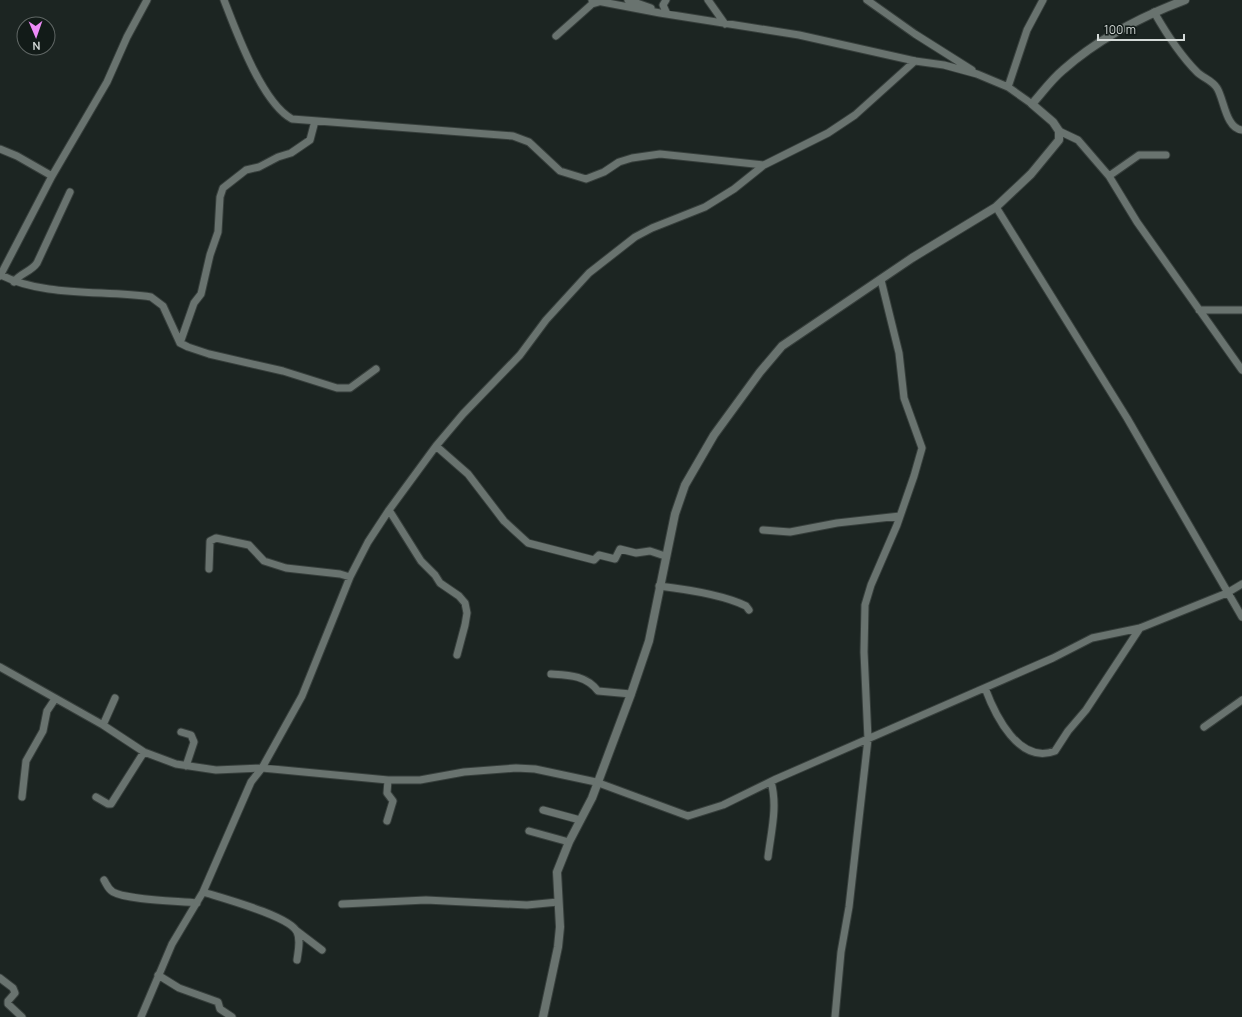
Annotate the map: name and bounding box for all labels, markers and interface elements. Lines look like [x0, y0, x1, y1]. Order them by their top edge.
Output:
north arrow [16, 16, 56, 56]
scale bar [1098, 16, 1184, 42]
text: 100 m [1104, 21, 1136, 38]
text: N [32, 39, 41, 54]

